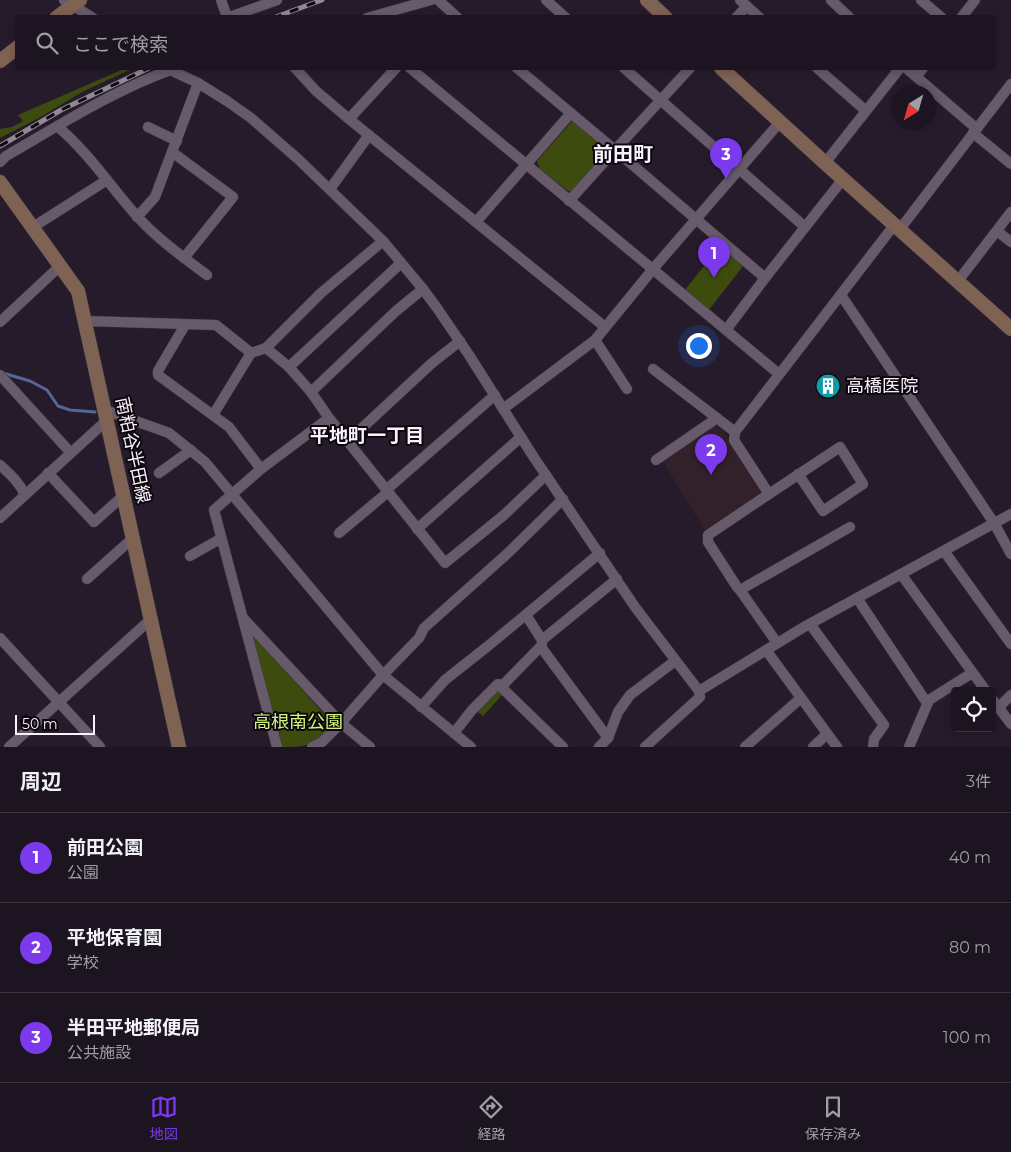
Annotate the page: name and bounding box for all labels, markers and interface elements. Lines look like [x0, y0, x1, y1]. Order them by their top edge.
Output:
search box [15, 15, 996, 70]
icon: search [33, 29, 61, 57]
text: ここで検索 [73, 33, 168, 56]
north arrow [891, 85, 936, 130]
pin: 3 [710, 138, 742, 179]
district label: 前田町 [593, 142, 653, 166]
pin: 1 [698, 237, 730, 278]
your location [686, 333, 712, 359]
building icon: 高橋医院 [815, 373, 841, 399]
place label: 高橋医院 [846, 375, 918, 397]
street label: 南粕谷半田線 [111, 395, 155, 505]
district label: 平地町一丁目 [310, 424, 424, 447]
pin: 2 [695, 434, 727, 475]
map controls [951, 687, 996, 732]
button: locate [951, 687, 996, 732]
park label: 高根南公園 [253, 711, 343, 733]
scale bar [15, 712, 95, 735]
text: 50 m [22, 715, 58, 733]
text: 周辺 [20, 769, 62, 794]
text: 3件 [966, 772, 991, 791]
text: 前田公園 [67, 836, 143, 859]
text: 1 [33, 848, 39, 867]
text: 40 m [949, 848, 991, 867]
text: 公園 [67, 863, 99, 882]
text: 平地保育園 [67, 926, 162, 949]
text: 2 [31, 938, 41, 957]
text: 80 m [949, 938, 991, 957]
text: 学校 [67, 953, 99, 972]
text: 半田平地郵便局 [67, 1016, 200, 1039]
text: 3 [31, 1028, 41, 1047]
text: 100 m [943, 1028, 991, 1047]
text: 公共施設 [67, 1043, 131, 1062]
tab: 地図 [150, 1093, 178, 1143]
tab: 経路 [477, 1093, 505, 1143]
tab: 保存済み [805, 1093, 861, 1143]

